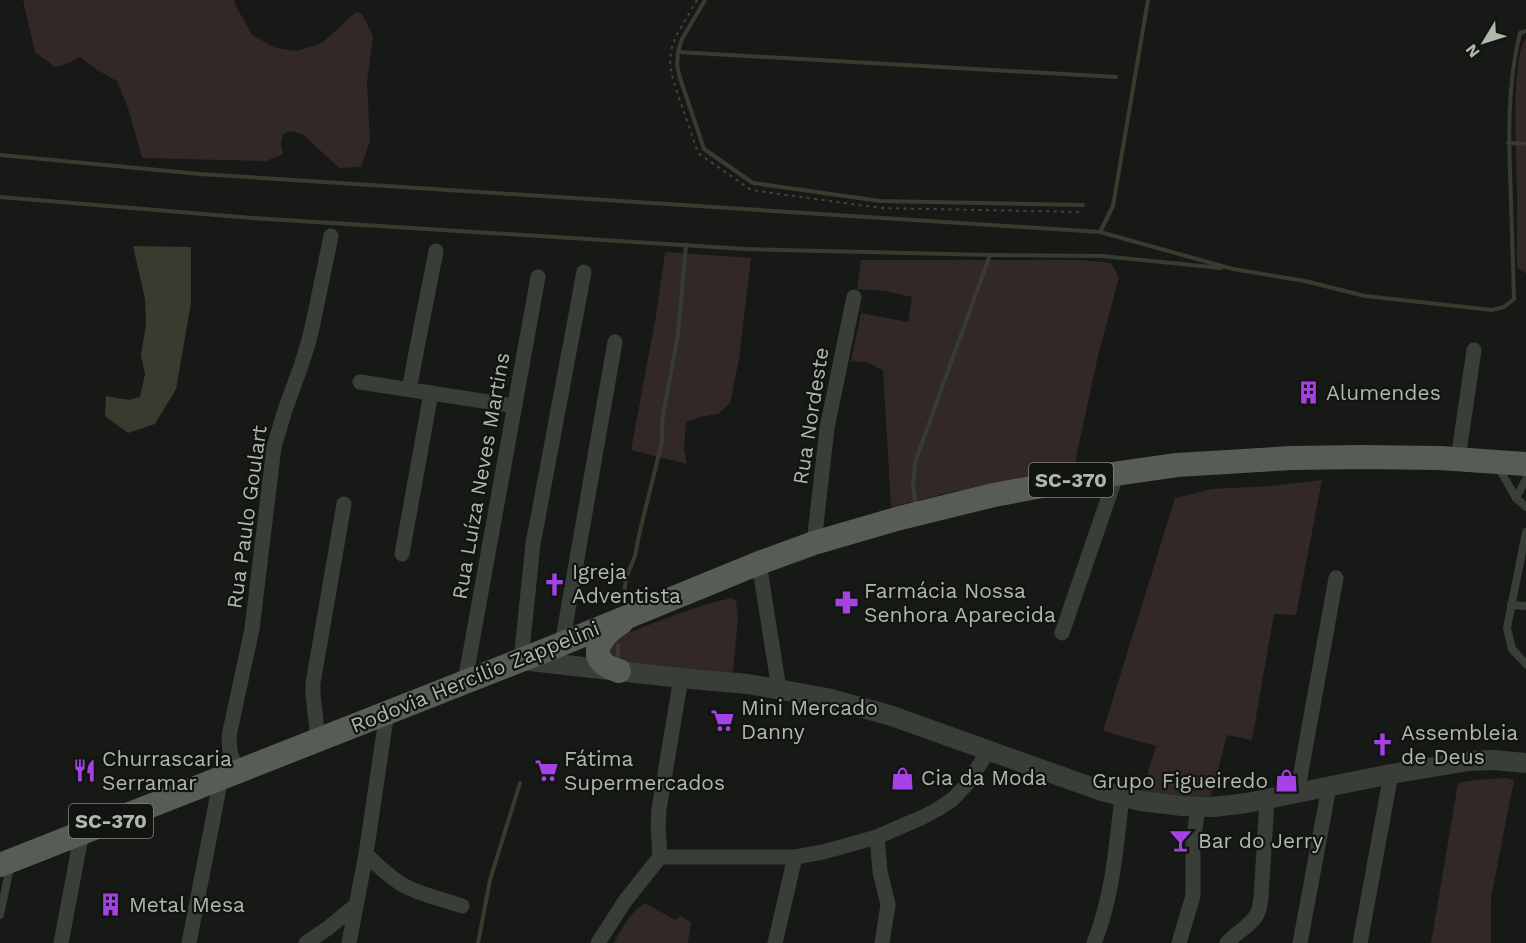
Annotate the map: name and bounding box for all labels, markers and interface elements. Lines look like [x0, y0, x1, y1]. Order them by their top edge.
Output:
north arrow [1454, 12, 1514, 72]
text: N [1461, 40, 1484, 61]
street label: Rua Nordeste [787, 346, 834, 486]
street label: Rua Luíza Neves Martins [446, 350, 515, 601]
building icon: Alumendes [1295, 380, 1321, 406]
place label: Alumendes [1326, 380, 1441, 405]
street label: Rua Paulo Goulart [221, 423, 272, 610]
road number: SC-370 [1029, 463, 1113, 497]
place label: Igreja Adventista [572, 559, 681, 608]
church icon: Igreja Adventista [541, 571, 567, 597]
place label: Farmácia Nossa Senhora Aparecida [864, 578, 1056, 627]
pharmacy icon: Farmácia Nossa Senhora Aparecida [833, 590, 859, 616]
street label: Rodovia Hercílio Zappelini [347, 615, 603, 738]
place label: Mini Mercado Danny [741, 695, 878, 744]
supermarket icon: Mini Mercado Danny [710, 707, 736, 733]
place label: Assembleia de Deus [1401, 720, 1518, 769]
church icon: Assembleia de Deus [1370, 732, 1396, 758]
place label: Churrascaria Serramar [102, 746, 232, 795]
place label: Fátima Supermercados [564, 746, 725, 795]
restaurant icon: Churrascaria Serramar [71, 758, 97, 784]
supermarket icon: Fátima Supermercados [533, 758, 559, 784]
shop icon: Cia da Moda [890, 765, 916, 791]
place label: Cia da Moda [921, 765, 1047, 790]
place label: Grupo Figueiredo [1092, 768, 1268, 793]
shop icon: Grupo Figueiredo [1273, 768, 1299, 794]
road number: SC-370 [69, 804, 153, 838]
bar icon: Bar do Jerry [1167, 828, 1193, 854]
place label: Bar do Jerry [1198, 828, 1323, 853]
building icon: Metal Mesa [98, 892, 124, 918]
place label: Metal Mesa [129, 892, 245, 917]

